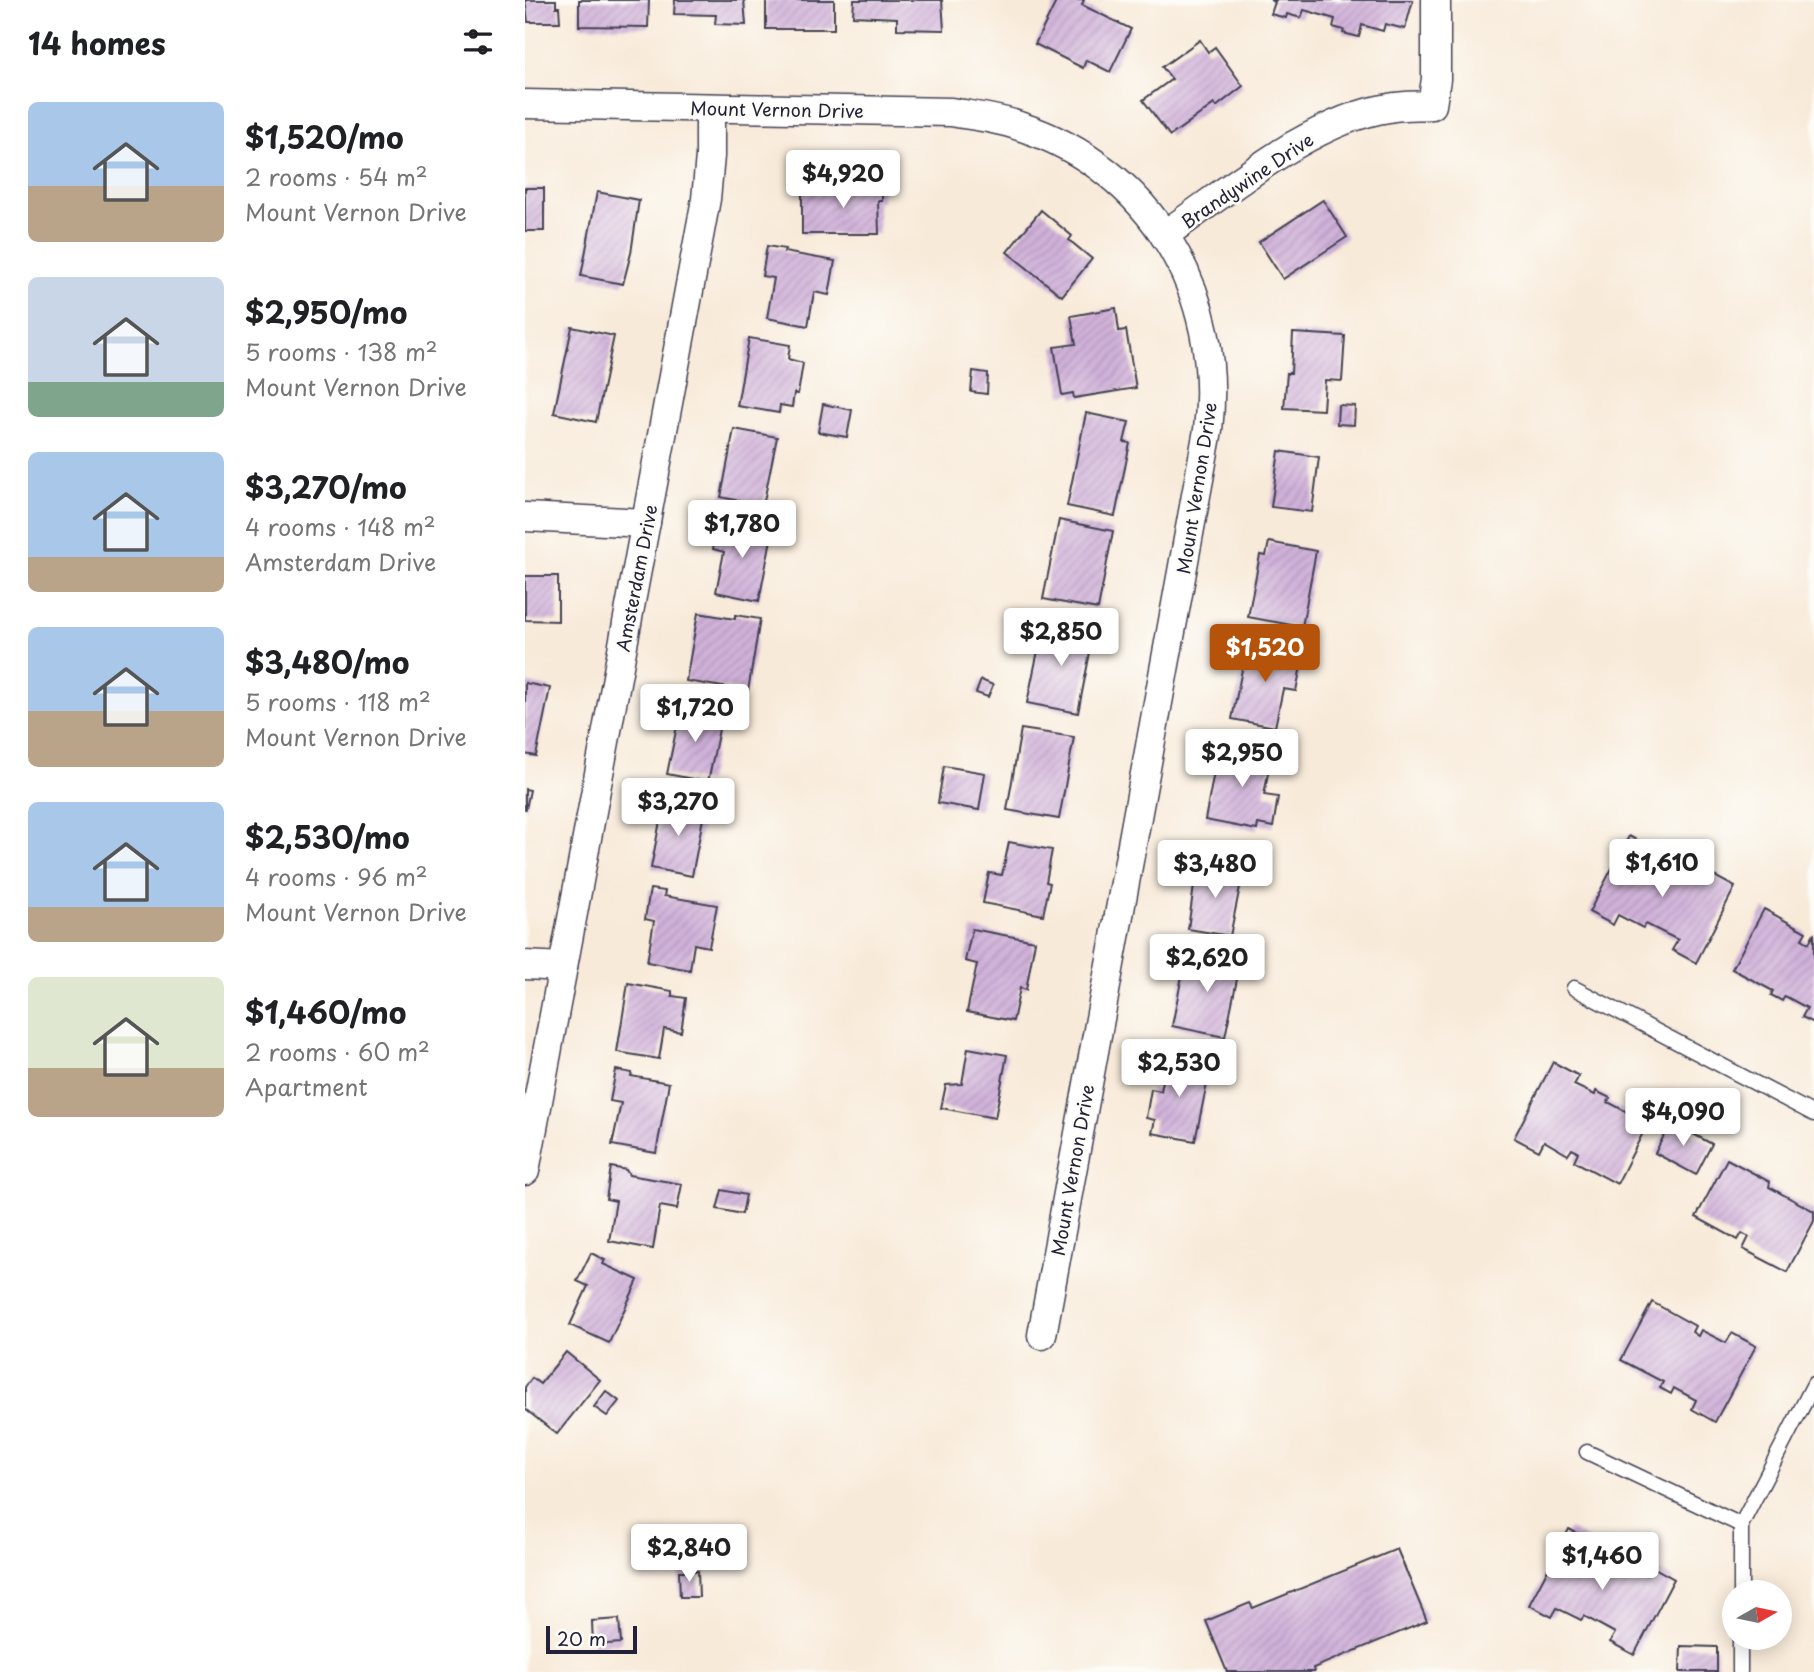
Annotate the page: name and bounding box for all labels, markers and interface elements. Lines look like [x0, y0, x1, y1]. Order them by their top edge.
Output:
text: 14 homes [28, 20, 166, 65]
icon: filters [459, 23, 497, 61]
street label: Mount Vernon Drive [690, 94, 864, 124]
text: $1,520/mo [245, 114, 404, 159]
street label: Brandywine Drive [1175, 126, 1319, 234]
icon: home [84, 130, 168, 214]
pin: $4,920 [786, 150, 900, 210]
text: $4,920 [802, 155, 884, 190]
text: 2 rooms · 54 m² [245, 159, 428, 194]
text: Mount Vernon Drive [245, 194, 467, 229]
text: $2,950/mo [245, 289, 407, 334]
icon: home [84, 305, 168, 389]
text: 5 rooms · 138 m² [245, 334, 438, 369]
text: Mount Vernon Drive [245, 369, 467, 404]
street label: Mount Vernon Drive [1169, 400, 1223, 576]
text: $3,270/mo [245, 464, 407, 509]
icon: home [84, 480, 168, 564]
pin: $1,780 [685, 500, 799, 560]
street label: Amsterdam Drive [608, 502, 664, 654]
text: $1,780 [704, 505, 780, 540]
text: 4 rooms · 148 m² [245, 509, 436, 544]
text: Amsterdam Drive [245, 544, 436, 579]
pin: $2,850 [1004, 608, 1118, 668]
text: $2,850 [1020, 613, 1102, 648]
pin: $1,520 [1208, 624, 1322, 684]
text: $1,520 [1226, 629, 1304, 664]
text: $3,480/mo [245, 639, 409, 684]
icon: home [84, 655, 168, 739]
text: 5 rooms · 118 m² [245, 684, 431, 719]
pin: $1,720 [638, 684, 752, 744]
text: $1,720 [656, 689, 734, 724]
text: Mount Vernon Drive [245, 719, 467, 754]
pin: $2,950 [1185, 730, 1299, 789]
text: $2,950 [1201, 734, 1283, 769]
pin: $3,270 [621, 778, 735, 838]
text: $3,270 [638, 783, 718, 818]
text: $2,530/mo [245, 814, 410, 859]
icon: home [84, 830, 168, 914]
pin: $1,610 [1605, 839, 1719, 899]
pin: $3,480 [1158, 841, 1272, 900]
text: $1,610 [1625, 844, 1699, 879]
text: $3,480 [1174, 845, 1256, 880]
text: 4 rooms · 96 m² [245, 859, 428, 894]
text: Mount Vernon Drive [245, 894, 467, 929]
pin: $2,620 [1150, 934, 1264, 994]
text: $2,620 [1166, 939, 1248, 974]
text: $1,460/mo [245, 989, 406, 1034]
icon: home [84, 1005, 168, 1089]
text: 2 rooms · 60 m² [245, 1034, 430, 1069]
pin: $2,530 [1122, 1040, 1236, 1099]
text: $2,530 [1137, 1044, 1221, 1079]
text: Apartment [245, 1069, 368, 1104]
street label: Mount Vernon Drive [1044, 1082, 1100, 1258]
pin: $4,090 [1626, 1088, 1740, 1148]
text: $4,090 [1641, 1093, 1725, 1128]
pin: $2,840 [632, 1524, 746, 1584]
text: $2,840 [647, 1529, 731, 1564]
pin: $1,460 [1545, 1532, 1659, 1592]
text: $1,460 [1562, 1537, 1642, 1572]
north arrow [1722, 1580, 1792, 1650]
map controls [1722, 1580, 1792, 1650]
scale bar [546, 1623, 637, 1655]
text: 20 m [557, 1624, 606, 1652]

